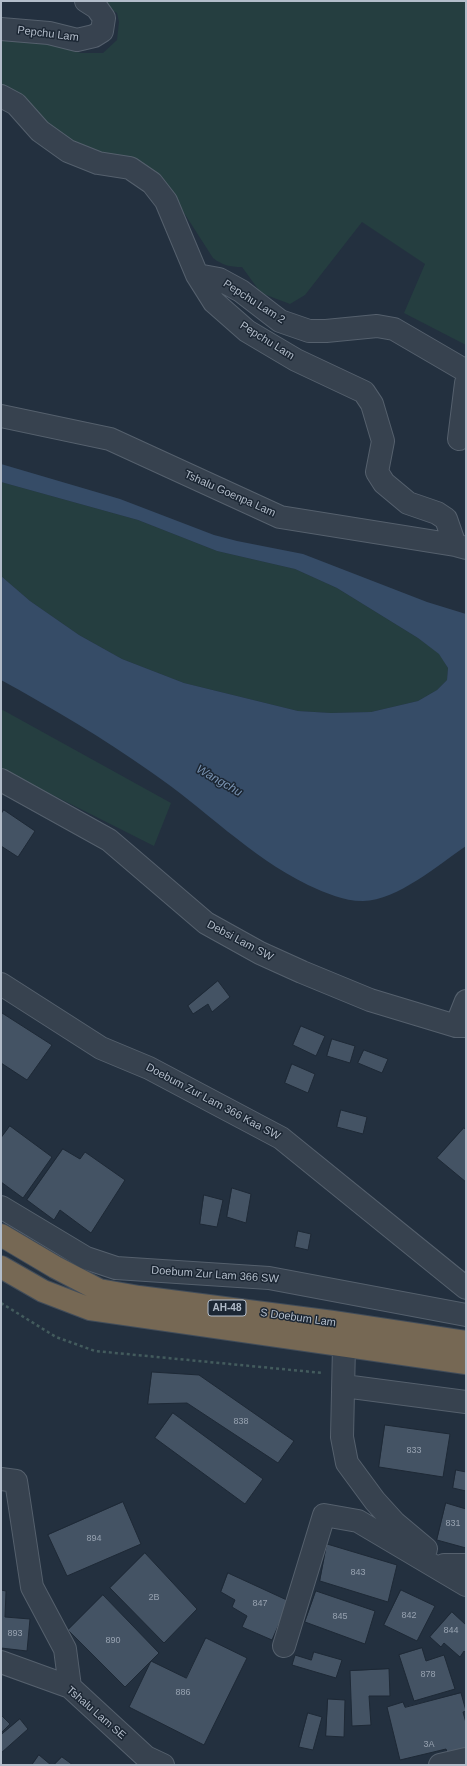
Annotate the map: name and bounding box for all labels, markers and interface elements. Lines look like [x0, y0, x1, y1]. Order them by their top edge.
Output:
street label: Pepchu Lam [17, 24, 79, 44]
street label: Pepchu Lam 2 [221, 277, 287, 327]
street label: Pepchu Lam [237, 319, 297, 363]
street label: Tshalu Goenpa Lam [182, 468, 278, 520]
water label: Wangchu [194, 762, 244, 800]
street label: Debsi Lam SW [205, 918, 275, 964]
street label: Doebum Zur Lam 366 Kaa SW [144, 1061, 282, 1143]
street label: Doebum Zur Lam 366 SW [151, 1264, 279, 1286]
road number: AH-48 [208, 1300, 246, 1316]
street label: S Doebum Lam [259, 1306, 337, 1330]
house number: 838 [233, 1417, 249, 1427]
house number: 833 [406, 1446, 422, 1456]
house number: 831 [445, 1519, 461, 1529]
house number: 894 [86, 1534, 102, 1544]
house number: 843 [350, 1568, 366, 1578]
house number: 2B [148, 1593, 160, 1603]
house number: 847 [252, 1599, 268, 1609]
house number: 842 [401, 1611, 417, 1621]
house number: 845 [332, 1612, 348, 1622]
house number: 844 [443, 1626, 459, 1636]
house number: 893 [7, 1629, 23, 1639]
house number: 890 [105, 1636, 121, 1646]
house number: 878 [420, 1670, 436, 1680]
street label: Tshalu Lam SE [64, 1684, 128, 1742]
house number: 886 [175, 1688, 191, 1698]
house number: 3A [423, 1740, 435, 1750]

